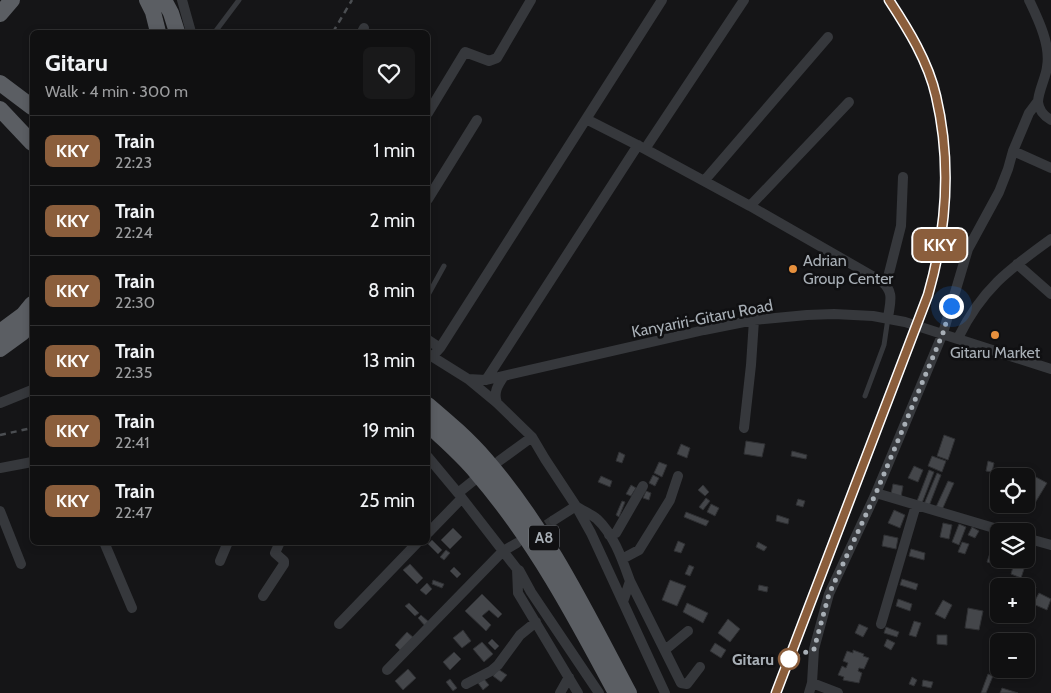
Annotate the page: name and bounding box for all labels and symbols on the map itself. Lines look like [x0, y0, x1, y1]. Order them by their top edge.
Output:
line badge: KKY [911, 229, 969, 261]
place label: Adrian Group Center [803, 251, 894, 288]
marker: Adrian Group Center [787, 263, 799, 275]
your location [939, 294, 964, 319]
street label: Kanyariri-Gitaru Road [630, 295, 774, 342]
marker: Gitaru Market [989, 329, 1001, 341]
place label: Gitaru Market [950, 343, 1041, 362]
road number: A8 [529, 526, 559, 550]
marker: Gitaru [778, 648, 800, 670]
place label: Gitaru [732, 650, 774, 669]

